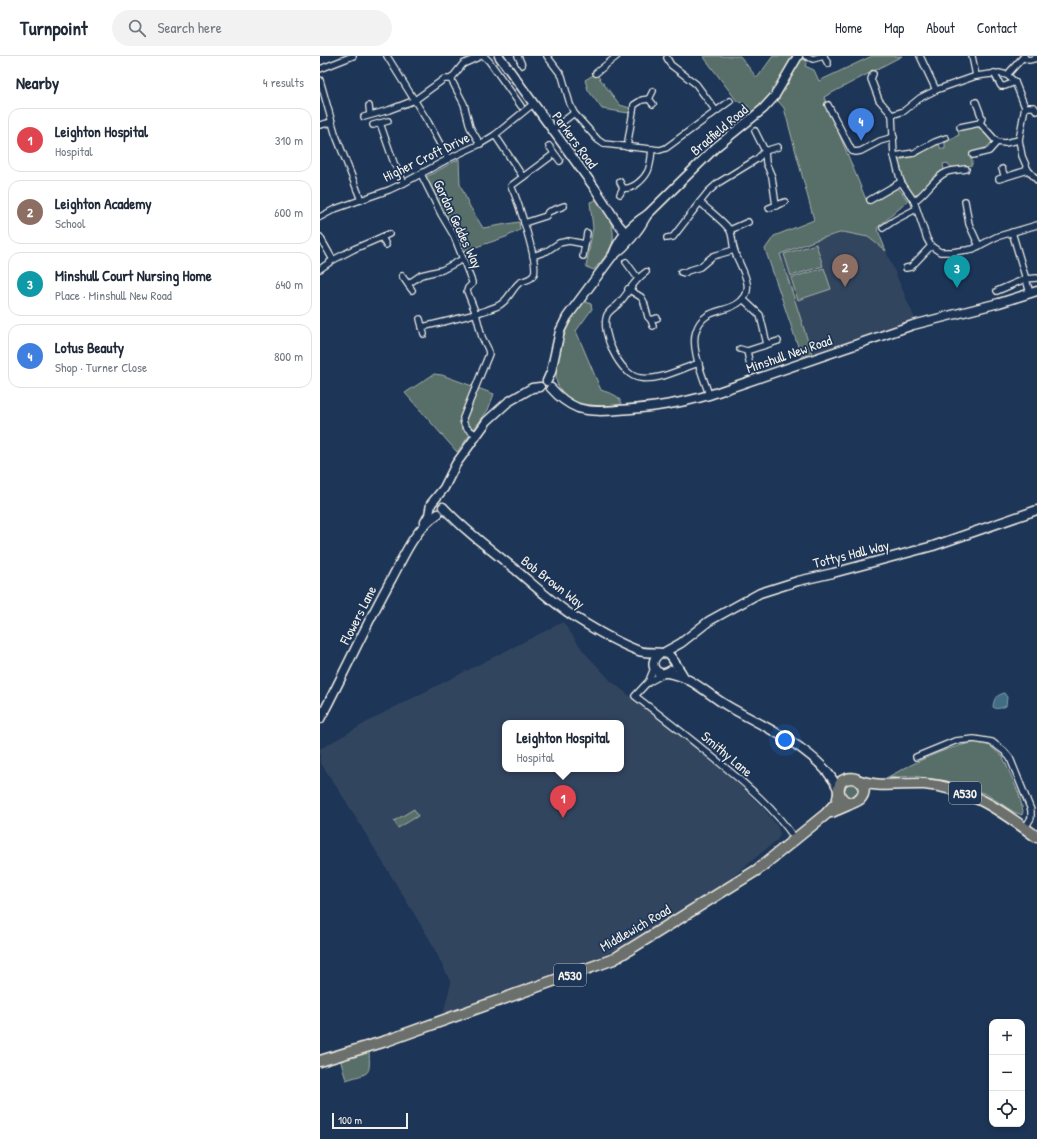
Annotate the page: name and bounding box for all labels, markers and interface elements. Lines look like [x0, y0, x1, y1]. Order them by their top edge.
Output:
search box [112, 10, 392, 46]
text: Turnpoint [20, 15, 88, 41]
icon: search [126, 17, 148, 39]
text: Search here [158, 17, 222, 38]
text: Home [835, 18, 862, 37]
text: Map [884, 18, 904, 37]
text: About [926, 18, 955, 37]
text: Contact [977, 18, 1017, 37]
text: Nearby [16, 71, 59, 94]
text: 4 results [263, 73, 304, 91]
street label: Bradfield Road [686, 100, 752, 159]
street label: Parkers Road [548, 107, 603, 172]
pin: 4 [848, 108, 874, 141]
text: Leighton Hospital [55, 121, 148, 142]
street label: Higher Croft Drive [379, 127, 473, 187]
text: 1 [28, 131, 32, 149]
text: 310 m [275, 131, 303, 149]
text: Hospital [55, 142, 93, 160]
street label: Gordon Geddes Way [429, 176, 487, 272]
text: Leighton Academy [55, 193, 152, 214]
text: 2 [27, 203, 33, 221]
text: 600 m [274, 203, 303, 221]
text: School [55, 214, 85, 232]
pin: 2 [832, 254, 858, 287]
pin: 3 [944, 255, 970, 288]
text: Minshull Court Nursing Home [55, 265, 212, 286]
text: 3 [27, 275, 33, 293]
text: 640 m [275, 275, 303, 293]
text: Place · Minshull New Road [55, 286, 172, 304]
street label: Minshull New Road [743, 330, 835, 377]
text: Lotus Beauty [55, 337, 124, 358]
text: 4 [28, 347, 32, 365]
text: 800 m [274, 347, 303, 365]
text: Shop · Turner Close [55, 358, 147, 376]
street label: Tottys Hall Way [811, 535, 891, 573]
street label: Bob Brown Way [517, 551, 589, 613]
street label: Flowers Lane [334, 582, 381, 648]
popup [502, 720, 624, 772]
text: Leighton Hospital [517, 727, 609, 748]
street label: Smithy Lane [697, 727, 757, 782]
your location [775, 730, 795, 750]
text: Hospital [517, 748, 554, 766]
road number: A530 [949, 782, 981, 804]
pin: 1 [550, 785, 576, 818]
street label: Middlewich Road [596, 899, 674, 955]
road number: A530 [554, 964, 586, 986]
map controls [989, 1019, 1025, 1127]
button: + [989, 1019, 1025, 1055]
button: − [989, 1055, 1025, 1091]
button: locate [989, 1091, 1025, 1127]
scale bar [332, 1111, 408, 1130]
text: 100 m [338, 1113, 362, 1127]

